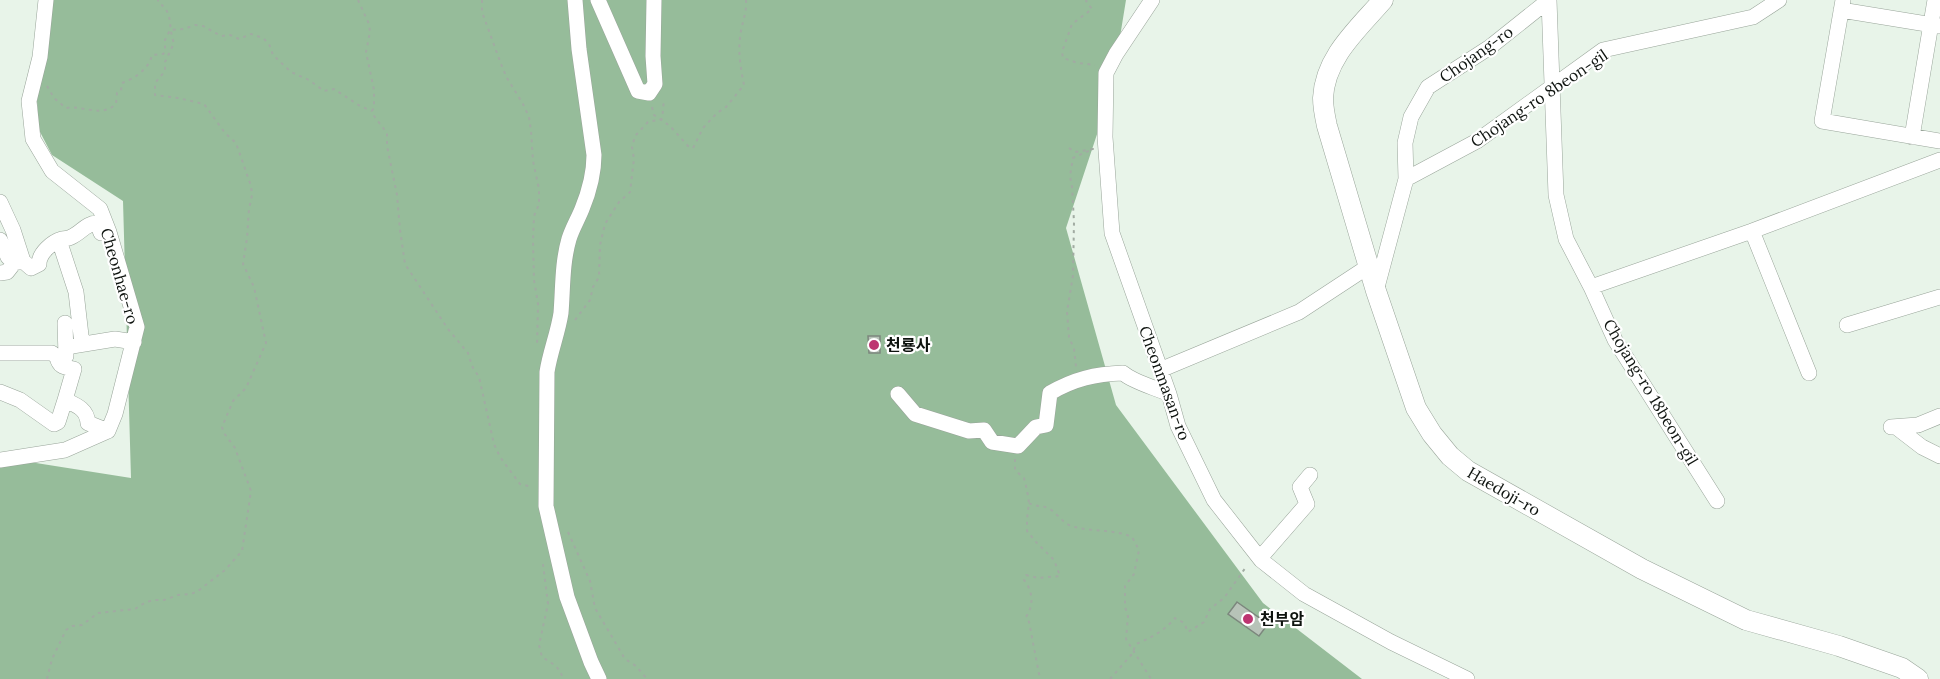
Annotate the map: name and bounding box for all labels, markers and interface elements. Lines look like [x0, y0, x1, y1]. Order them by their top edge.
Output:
street label: Chojang-ro [1435, 21, 1517, 87]
street label: Chojang-ro 8beon-gil [1467, 45, 1611, 151]
street label: Cheonhae-ro [97, 226, 143, 326]
street label: Chojang-ro 18beon-gil [1599, 315, 1703, 469]
street label: Cheonmasan-ro [1135, 323, 1195, 443]
place label: 천룡사 [886, 335, 930, 355]
marker: 천룡사 [867, 338, 881, 352]
street label: Haedoji-ro [1464, 462, 1544, 520]
place label: 천부암 [1260, 609, 1304, 629]
marker: 천부암 [1241, 612, 1255, 626]

